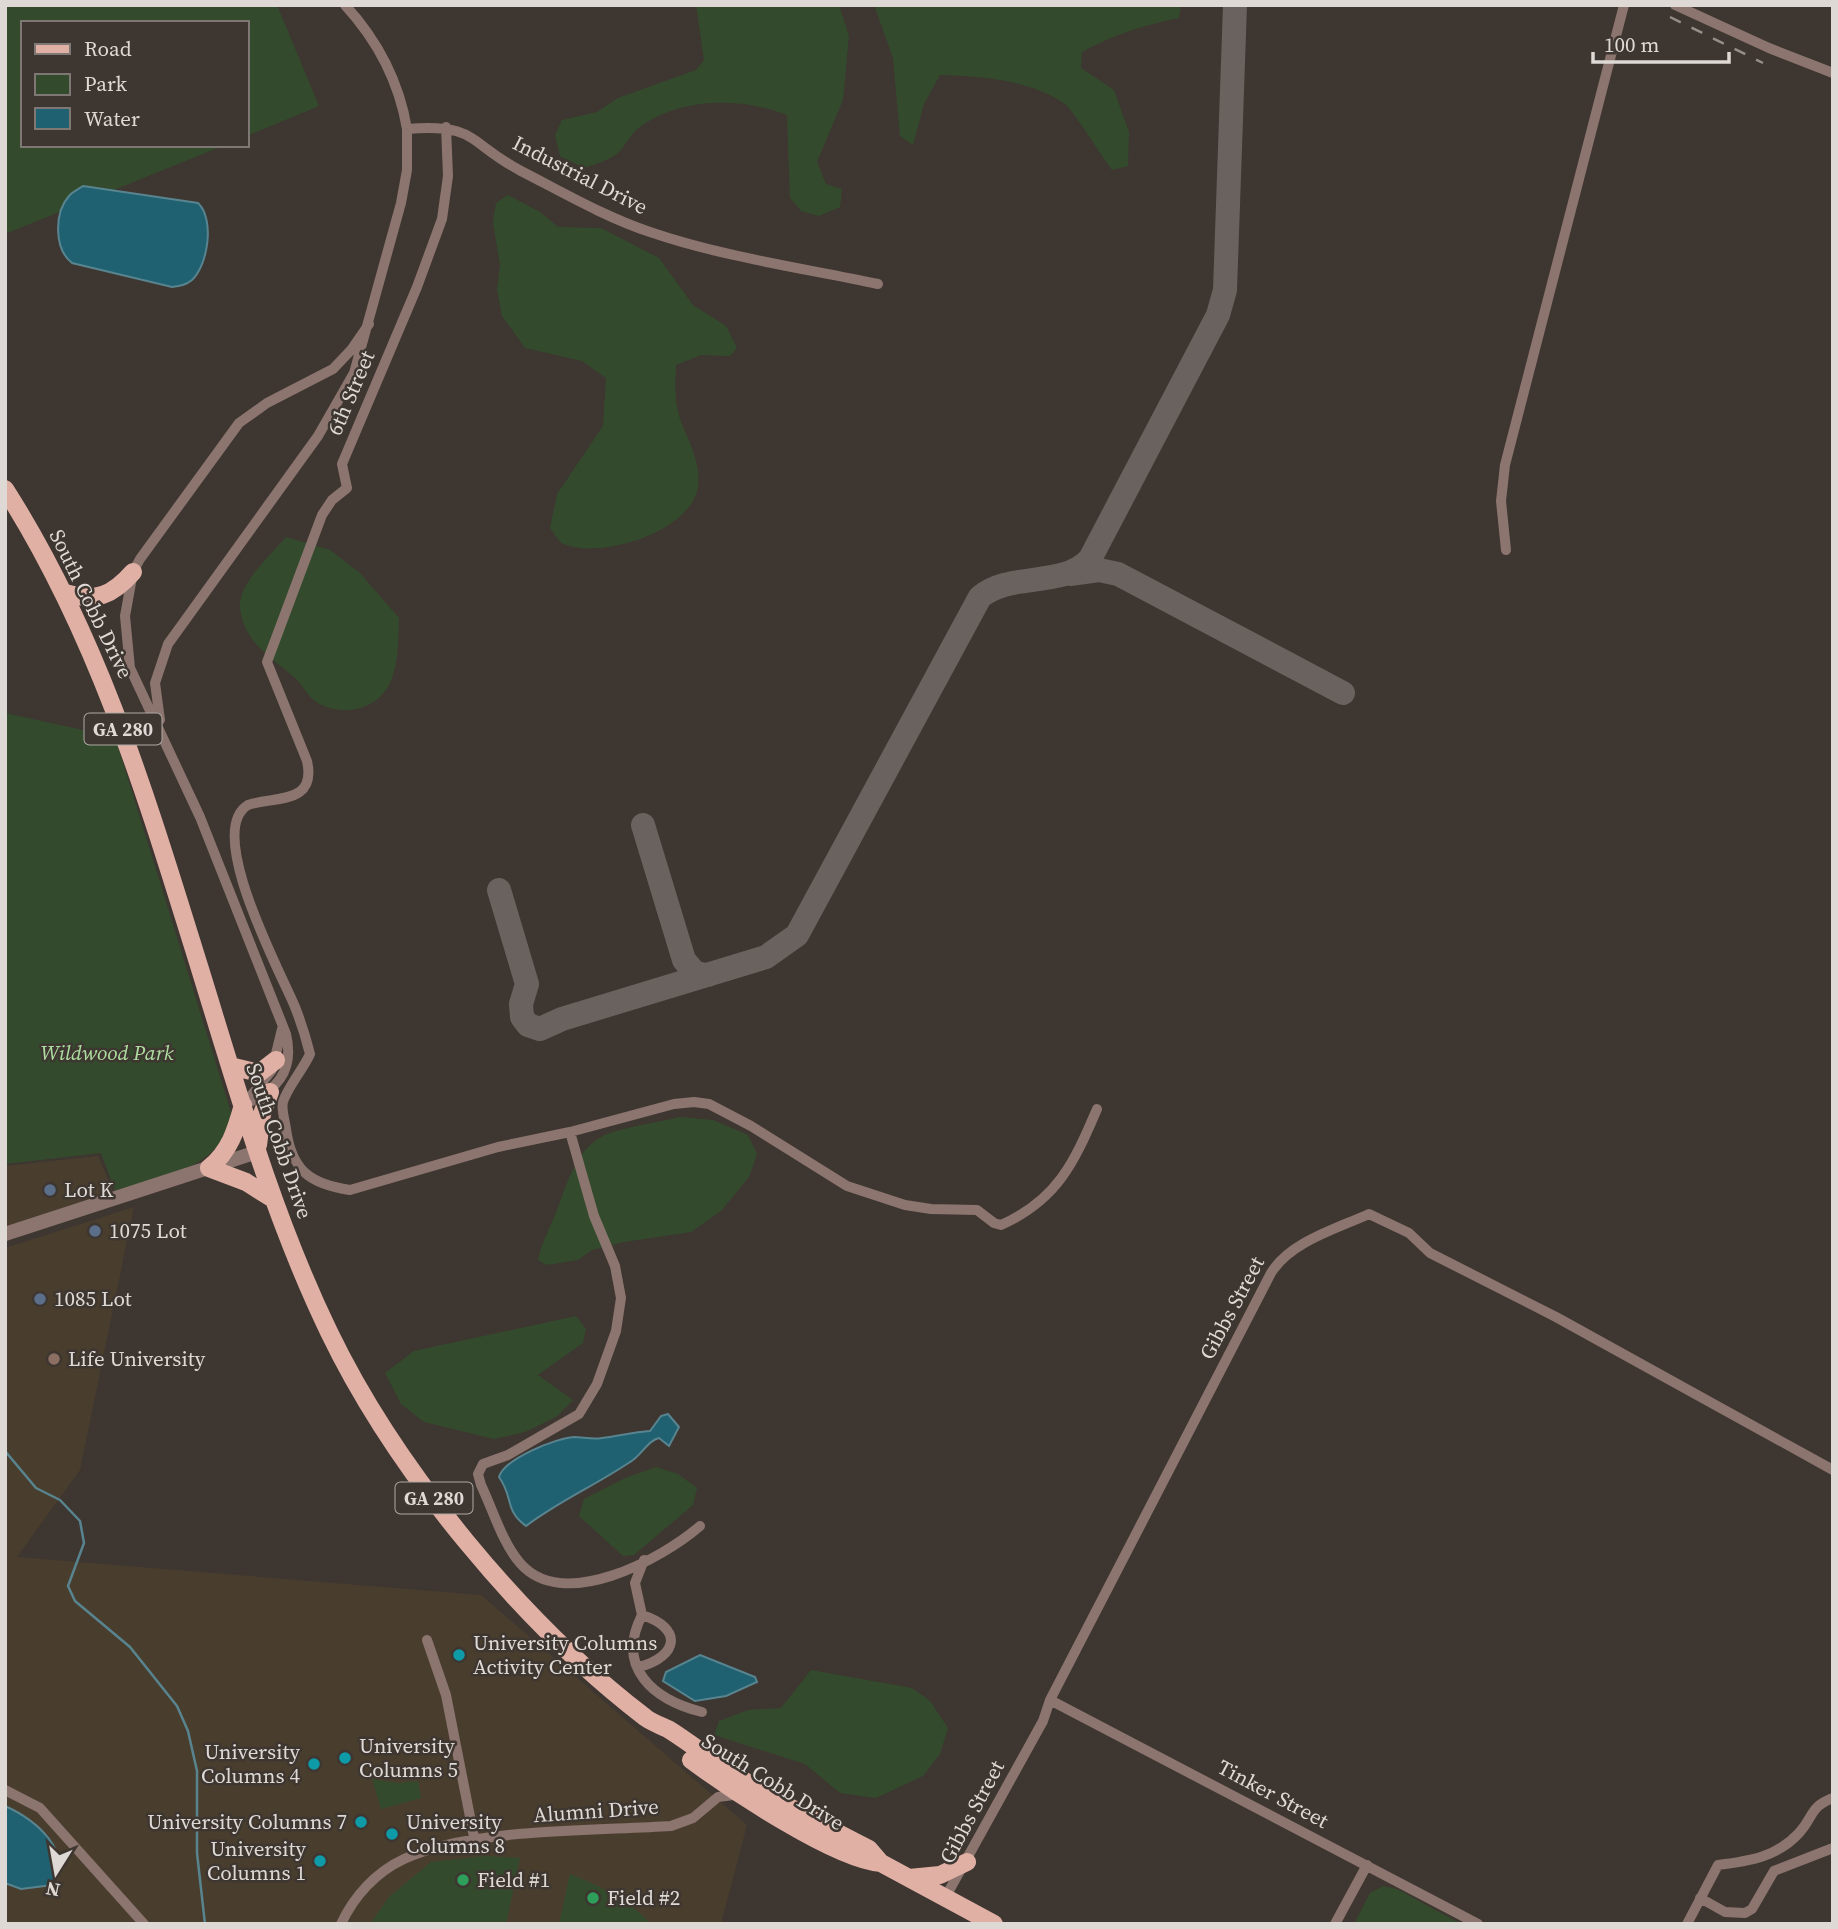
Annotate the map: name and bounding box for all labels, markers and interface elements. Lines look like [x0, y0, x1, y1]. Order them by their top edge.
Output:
legend [21, 21, 248, 147]
scale bar [1593, 21, 1730, 65]
text: 100 m [1604, 30, 1659, 59]
text: Road [84, 34, 132, 63]
text: Park [84, 69, 128, 98]
text: Water [84, 104, 140, 133]
street label: Industrial Drive [508, 128, 653, 221]
street label: 6th Street [320, 346, 381, 439]
street label: South Cobb Drive [43, 524, 140, 683]
road number: GA 280 [85, 714, 162, 744]
park label: Wildwood Park [40, 1038, 174, 1067]
street label: South Cobb Drive [239, 1059, 320, 1223]
place label: Lot K [64, 1175, 114, 1204]
marker: Lot K [42, 1182, 58, 1198]
place label: 1075 Lot [109, 1216, 187, 1245]
marker: 1075 Lot [87, 1223, 103, 1239]
street label: Gibbs Street [1192, 1251, 1271, 1364]
place label: 1085 Lot [54, 1284, 132, 1313]
marker: 1085 Lot [32, 1291, 48, 1307]
place label: Life University [68, 1344, 206, 1373]
marker: Life University [46, 1351, 62, 1367]
road number: GA 280 [396, 1482, 472, 1514]
place label: University Columns Activity Center [473, 1628, 657, 1681]
marker: University Columns Activity Center [451, 1647, 467, 1663]
street label: South Cobb Drive [697, 1726, 850, 1837]
place label: University Columns 5 [359, 1731, 458, 1784]
place label: University Columns 4 [201, 1737, 300, 1790]
marker: University Columns 5 [337, 1750, 353, 1766]
street label: Tinker Street [1213, 1752, 1334, 1835]
street label: Gibbs Street [932, 1755, 1011, 1868]
marker: University Columns 4 [306, 1756, 322, 1772]
street label: Alumni Drive [532, 1792, 660, 1829]
place label: University Columns 7 [147, 1807, 347, 1836]
place label: University Columns 8 [406, 1807, 505, 1860]
marker: University Columns 7 [353, 1814, 369, 1830]
marker: University Columns 8 [384, 1826, 400, 1842]
place label: University Columns 1 [207, 1834, 306, 1887]
north arrow [21, 1838, 91, 1908]
marker: University Columns 1 [312, 1853, 328, 1869]
place label: Field #1 [477, 1865, 550, 1894]
marker: Field #1 [455, 1872, 471, 1888]
text: N [43, 1876, 62, 1904]
place label: Field #2 [607, 1883, 680, 1912]
marker: Field #2 [585, 1890, 601, 1906]

